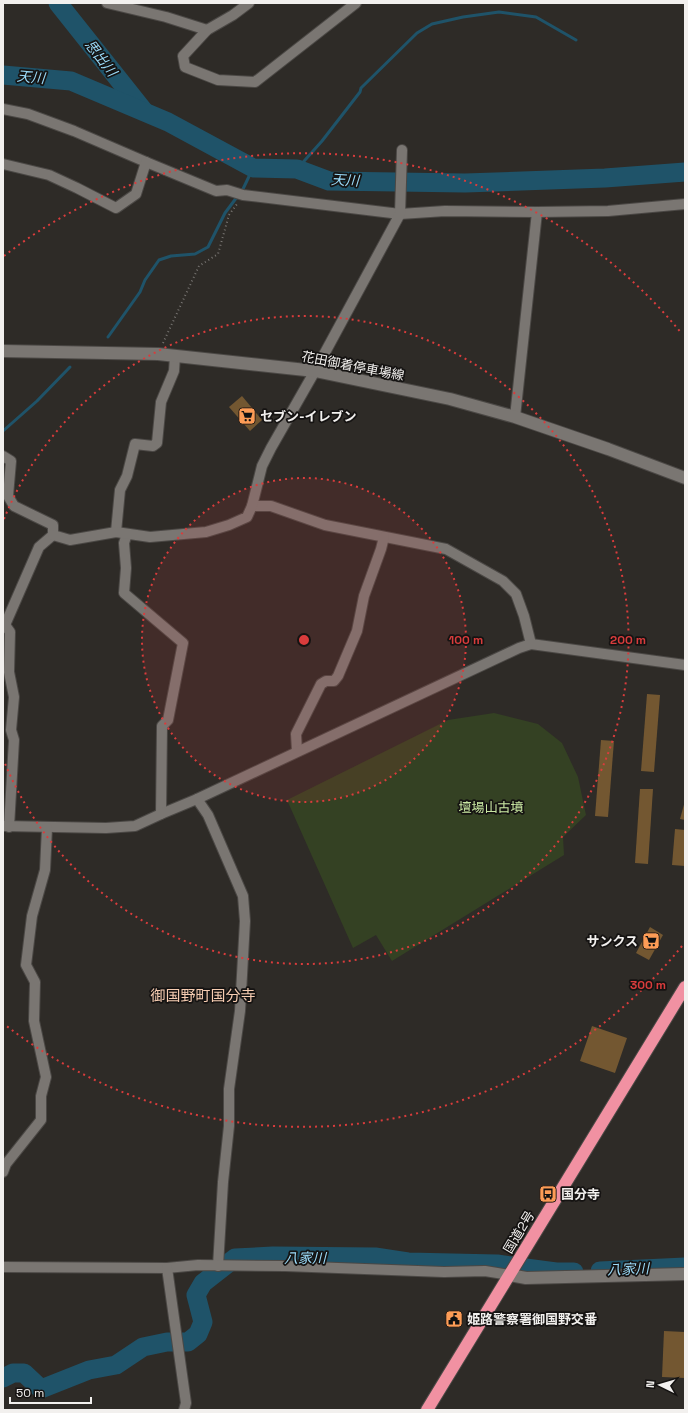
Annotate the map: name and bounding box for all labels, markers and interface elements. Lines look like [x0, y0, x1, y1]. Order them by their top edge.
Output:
water label: 思出川 [81, 36, 122, 82]
water label: 天川 [16, 67, 48, 87]
water label: 天川 [331, 170, 361, 190]
street label: 花田御着停車場線 [300, 348, 406, 384]
supermarket icon: セブン-イレブン [237, 406, 257, 426]
place label: セブン-イレブン [260, 408, 357, 425]
text: 100 m [449, 632, 483, 648]
text: 200 m [610, 632, 646, 648]
centre of rings [297, 633, 311, 647]
park label: 壇場山古墳 [458, 799, 524, 816]
supermarket icon: サンクス [641, 931, 661, 951]
place label: サンクス [586, 933, 638, 950]
text: 300 m [630, 977, 666, 993]
district label: 御国野町国分寺 [150, 986, 256, 1005]
bus stop icon: 国分寺 [538, 1184, 558, 1204]
place label: 国分寺 [561, 1186, 600, 1203]
street label: 国道2号 [500, 1208, 538, 1256]
water label: 八家川 [284, 1249, 328, 1267]
water label: 八家川 [607, 1259, 651, 1279]
public building icon: 姫路警察署御国野交番 [444, 1309, 464, 1329]
place label: 姫路警察署御国野交番 [467, 1311, 597, 1328]
north arrow [640, 1365, 680, 1405]
scale bar [10, 1379, 91, 1405]
text: N [643, 1380, 657, 1388]
text: 50 m [16, 1385, 44, 1401]

